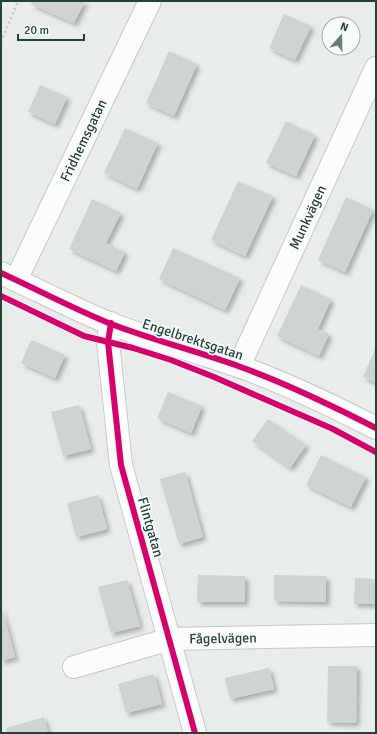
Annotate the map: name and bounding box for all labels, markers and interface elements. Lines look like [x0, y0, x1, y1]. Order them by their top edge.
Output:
scale bar [18, 16, 84, 42]
north arrow [321, 16, 361, 56]
text: N [338, 20, 350, 34]
text: 20 m [24, 23, 49, 38]
street label: Fridhemsgatan [57, 96, 111, 185]
street label: Munkvägen [286, 182, 330, 252]
street label: Engelbrektsgatan [140, 315, 246, 364]
street label: Flintgatan [134, 495, 167, 559]
street label: Fågelvägen [189, 629, 257, 648]

